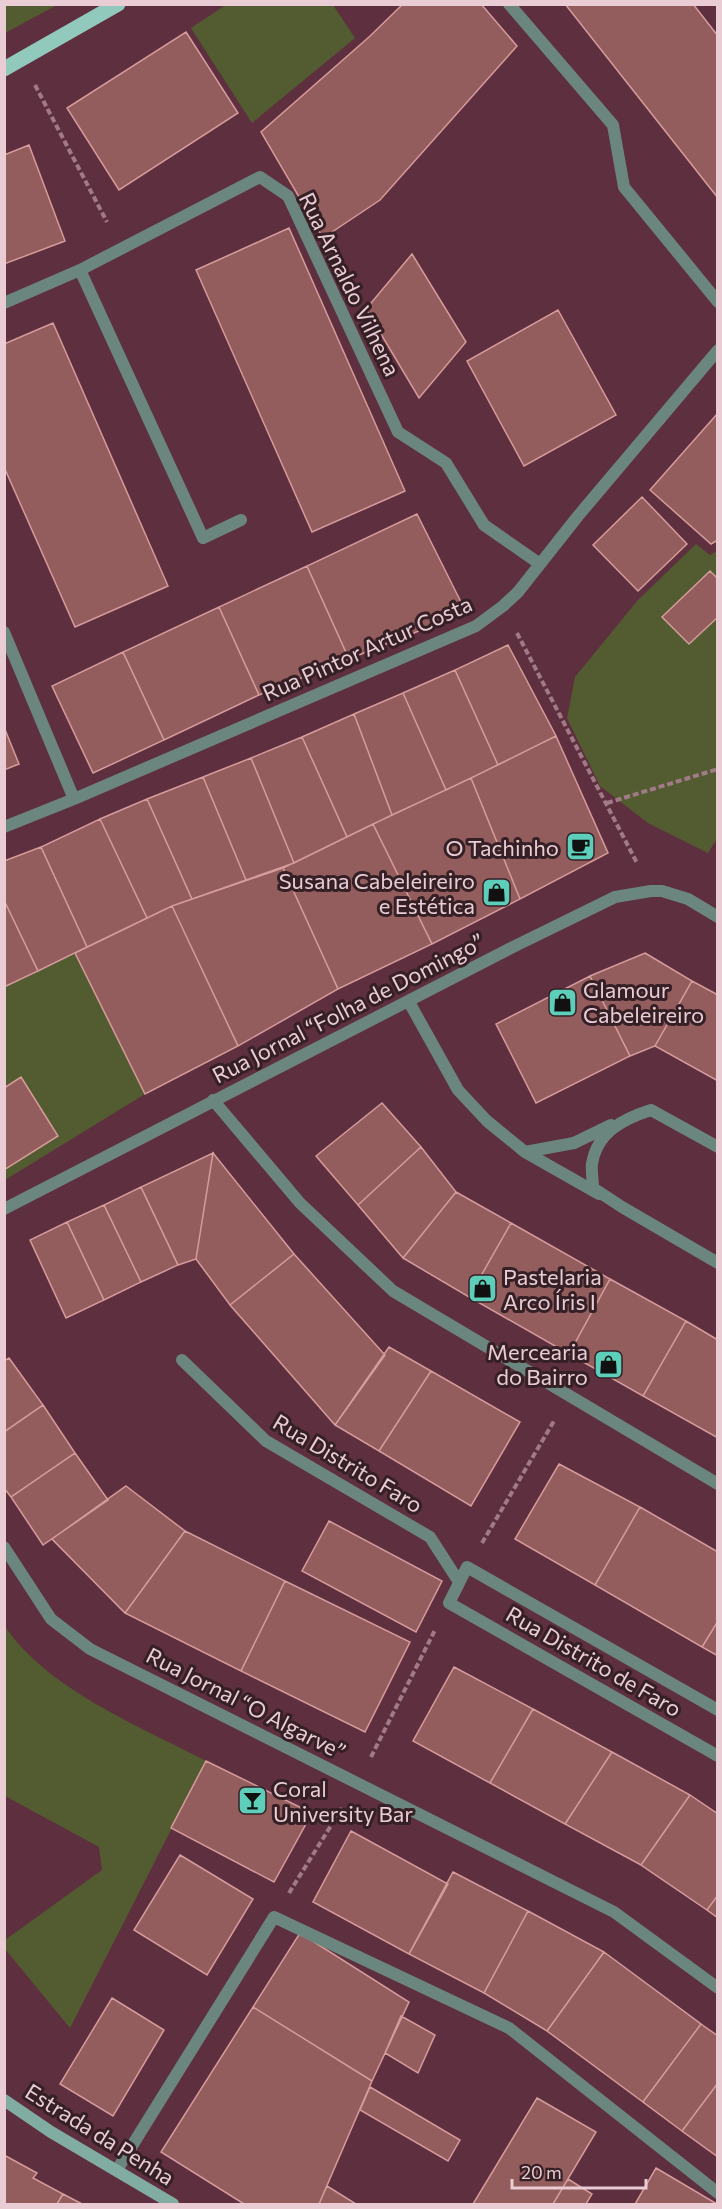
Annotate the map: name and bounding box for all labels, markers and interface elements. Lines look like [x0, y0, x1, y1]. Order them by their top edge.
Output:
street label: Rua Arnaldo Vilhena [294, 188, 406, 380]
street label: Rua Pintor Artur Costa [258, 590, 476, 706]
cafe icon: O Tachinho [564, 831, 596, 863]
place label: O Tachinho [446, 834, 559, 861]
place label: Susana Cabeleireiro e Estética [279, 867, 475, 919]
shop icon: Susana Cabeleireiro e Estética [480, 877, 512, 909]
street label: Rua Jornal “Folha de Domingo” [207, 927, 489, 1089]
place label: Glamour Cabeleireiro [583, 976, 704, 1028]
shop icon: Glamour Cabeleireiro [546, 986, 578, 1018]
place label: Pastelaria Arco Íris I [503, 1263, 602, 1315]
shop icon: Pastelaria Arco Íris I [466, 1273, 498, 1305]
place label: Mercearia do Bairro [487, 1338, 588, 1390]
shop icon: Mercearia do Bairro [593, 1348, 625, 1380]
street label: Rua Distrito Faro [268, 1408, 428, 1518]
street label: Rua Distrito de Faro [502, 1600, 686, 1722]
street label: Rua Jornal “O Algarve” [142, 1641, 350, 1765]
place label: Coral University Bar [273, 1775, 413, 1827]
bar icon: Coral University Bar [236, 1785, 268, 1817]
street label: Estrada da Penha [20, 2077, 180, 2191]
scale bar [512, 2152, 646, 2190]
text: 20 m [521, 2161, 562, 2183]

